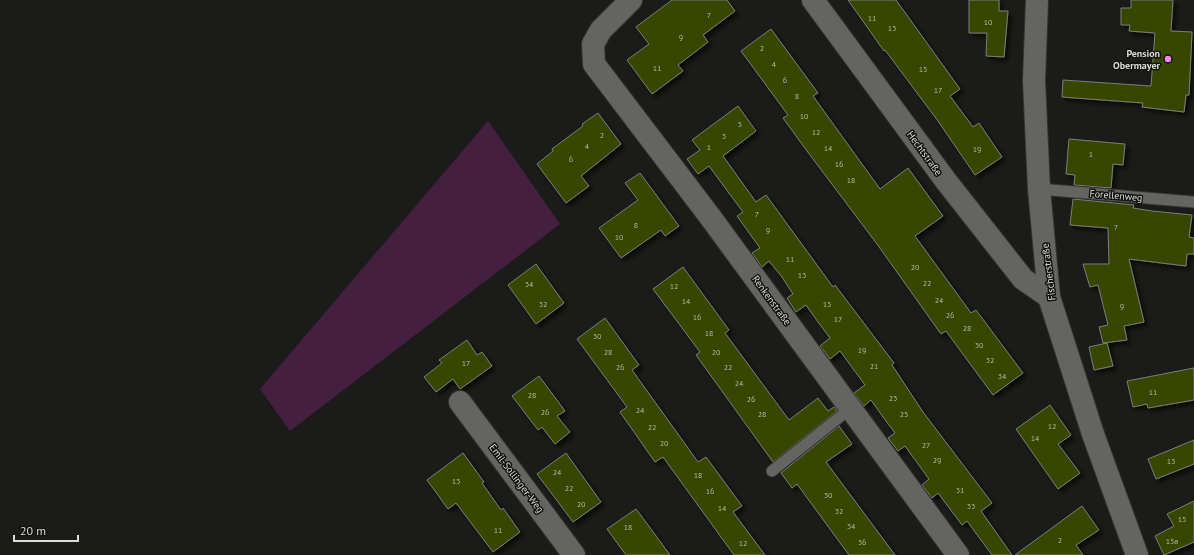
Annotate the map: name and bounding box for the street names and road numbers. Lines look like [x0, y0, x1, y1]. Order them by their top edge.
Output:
street label: Hechtstraße [904, 128, 945, 178]
street label: Forellenweg [1089, 187, 1143, 204]
street label: Fischerstraße [1039, 243, 1058, 301]
street label: Renkenstraße [749, 273, 794, 328]
street label: Emil-Sollinger-Weg [486, 441, 547, 515]

